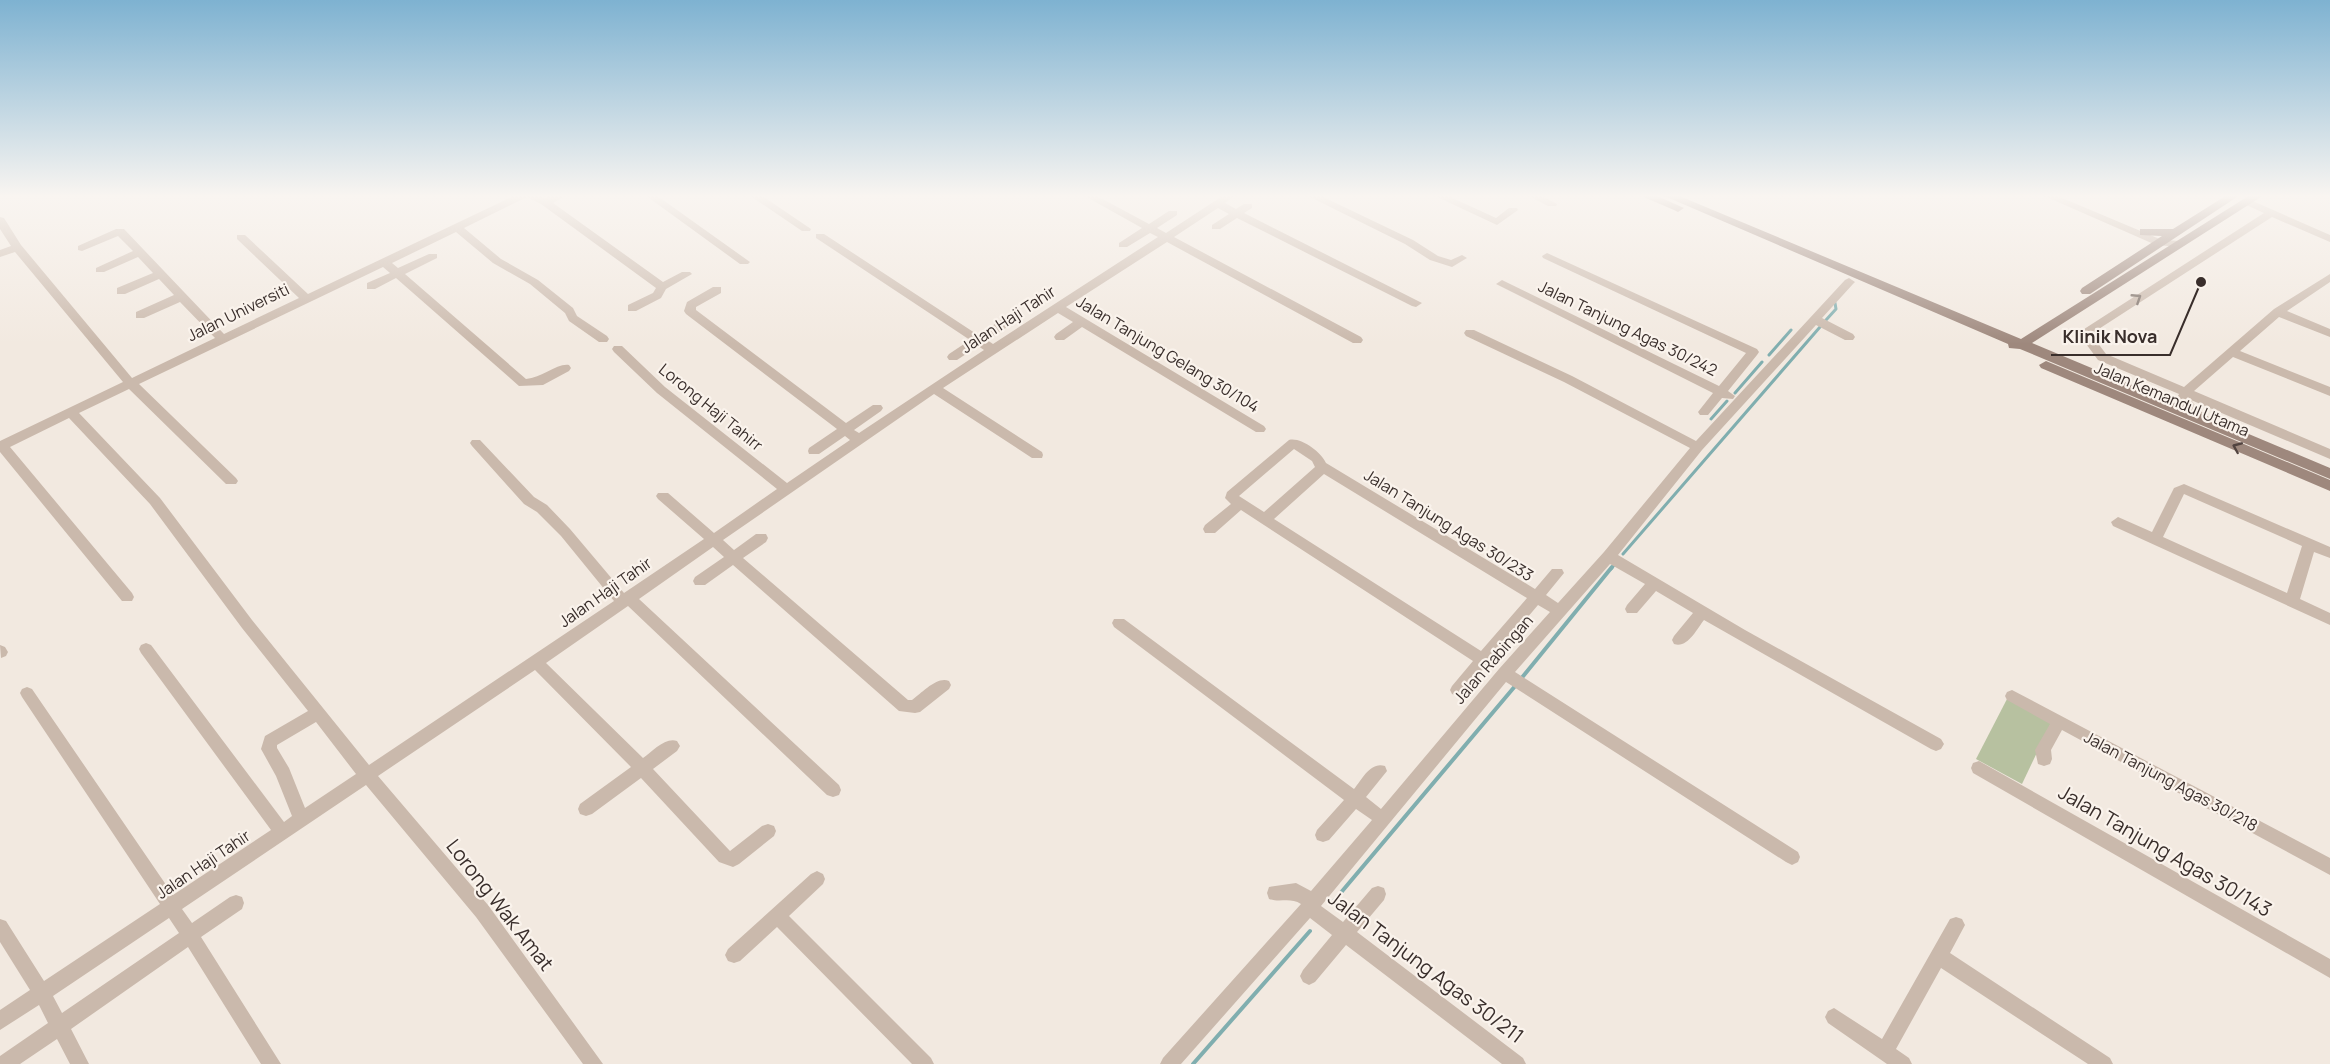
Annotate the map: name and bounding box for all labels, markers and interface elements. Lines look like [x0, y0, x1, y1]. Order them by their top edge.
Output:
street label: Jalan Tanjung Agas 30/242 [1535, 275, 1721, 381]
street label: Jalan Universiti [183, 278, 293, 346]
street label: Jalan Haji Tahir [956, 280, 1060, 358]
street label: Jalan Tanjung Gelang 30/104 [1072, 291, 1264, 417]
one-way arrow [2131, 294, 2141, 306]
callout: Klinik Nova [2051, 319, 2170, 355]
text: Klinik Nova [2063, 324, 2157, 348]
street label: Jalan Kemandul Utama [2091, 356, 2253, 442]
street label: Lorong Haji Tahirr [654, 358, 768, 456]
one-way arrow [2233, 442, 2244, 454]
street label: Jalan Tanjung Agas 30/233 [1360, 464, 1538, 586]
street label: Jalan Haji Tahir [554, 552, 656, 632]
street label: Jalan Rabingan [1448, 610, 1538, 708]
street label: Jalan Tanjung Agas 30/218 [2080, 726, 2262, 836]
street label: Jalan Tanjung Agas 30/143 [2054, 778, 2277, 923]
street label: Jalan Haji Tahir [152, 824, 254, 904]
street label: Lorong Wak Amat [440, 833, 560, 976]
street label: Jalan Tanjung Agas 30/211 [1323, 884, 1530, 1049]

